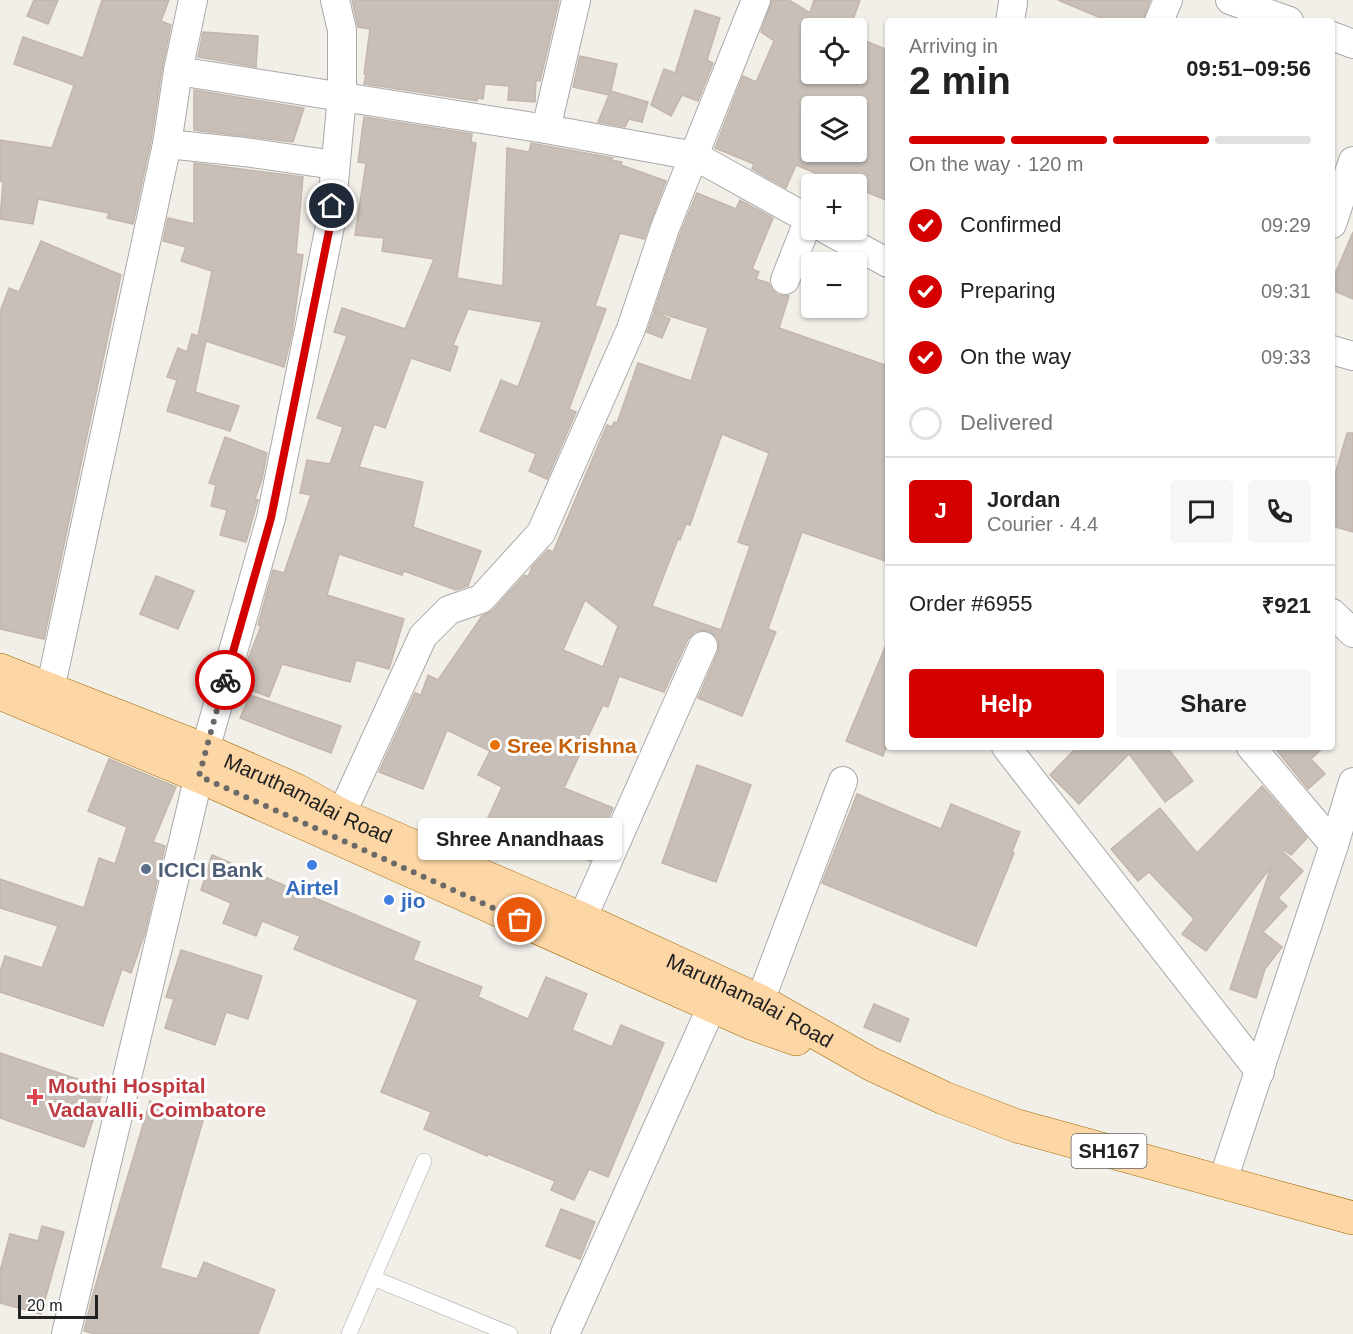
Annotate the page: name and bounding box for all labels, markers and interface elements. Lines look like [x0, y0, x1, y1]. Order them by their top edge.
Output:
map controls [801, 18, 867, 318]
button: locate [801, 18, 867, 84]
text: Arriving in [909, 35, 998, 57]
text: 09:51–09:56 [1186, 56, 1311, 81]
text: 2 min [909, 59, 1011, 102]
button: layers [801, 96, 867, 162]
text: On the way · 120 m [909, 153, 1084, 175]
button: + [801, 174, 867, 240]
pin [306, 180, 357, 231]
icon: home [315, 189, 348, 222]
icon: check [909, 209, 942, 242]
text: Confirmed [960, 212, 1061, 237]
text: 09:29 [1261, 214, 1311, 236]
button: − [801, 252, 867, 318]
icon: check [909, 275, 942, 308]
text: Preparing [960, 278, 1055, 303]
text: 09:31 [1261, 280, 1311, 302]
icon: check [909, 341, 942, 374]
text: On the way [960, 344, 1071, 369]
text: 09:33 [1261, 346, 1311, 368]
text: Delivered [960, 410, 1053, 435]
button: chat [1170, 480, 1233, 543]
button: phone [1248, 480, 1311, 543]
text: Jordan [987, 487, 1060, 512]
text: J [934, 498, 947, 523]
text: Courier · 4.4 [987, 513, 1098, 535]
text: Order #6955 [909, 591, 1033, 616]
text: ₹921 [1262, 593, 1311, 618]
courier [195, 650, 255, 710]
icon: bike [209, 664, 242, 697]
button: Help [909, 669, 1104, 738]
button: Share [1116, 669, 1311, 738]
place label: Sree Krishna [507, 734, 637, 757]
marker: Sree Krishna [488, 738, 502, 752]
street label: Maruthamalai Road [221, 748, 396, 847]
callout: Shree Anandhaas [418, 818, 622, 860]
text: Shree Anandhaas [436, 828, 604, 850]
place label: ICICI Bank [158, 858, 263, 881]
marker: Airtel [305, 858, 319, 872]
marker: ICICI Bank [139, 862, 153, 876]
place label: Airtel [285, 876, 339, 899]
place label: jio [400, 889, 426, 912]
marker: jio [382, 893, 396, 907]
pin [494, 894, 545, 945]
icon: bag [503, 903, 536, 936]
street label: Maruthamalai Road [663, 948, 837, 1052]
place label: Mouthi Hospital Vadavalli, Coimbatore [48, 1074, 266, 1121]
marker: Mouthi Hospital Vadavalli, Coimbatore [26, 1088, 44, 1106]
road number: SH167 [1072, 1134, 1146, 1168]
scale bar [18, 1292, 98, 1320]
text: 20 m [27, 1297, 63, 1314]

